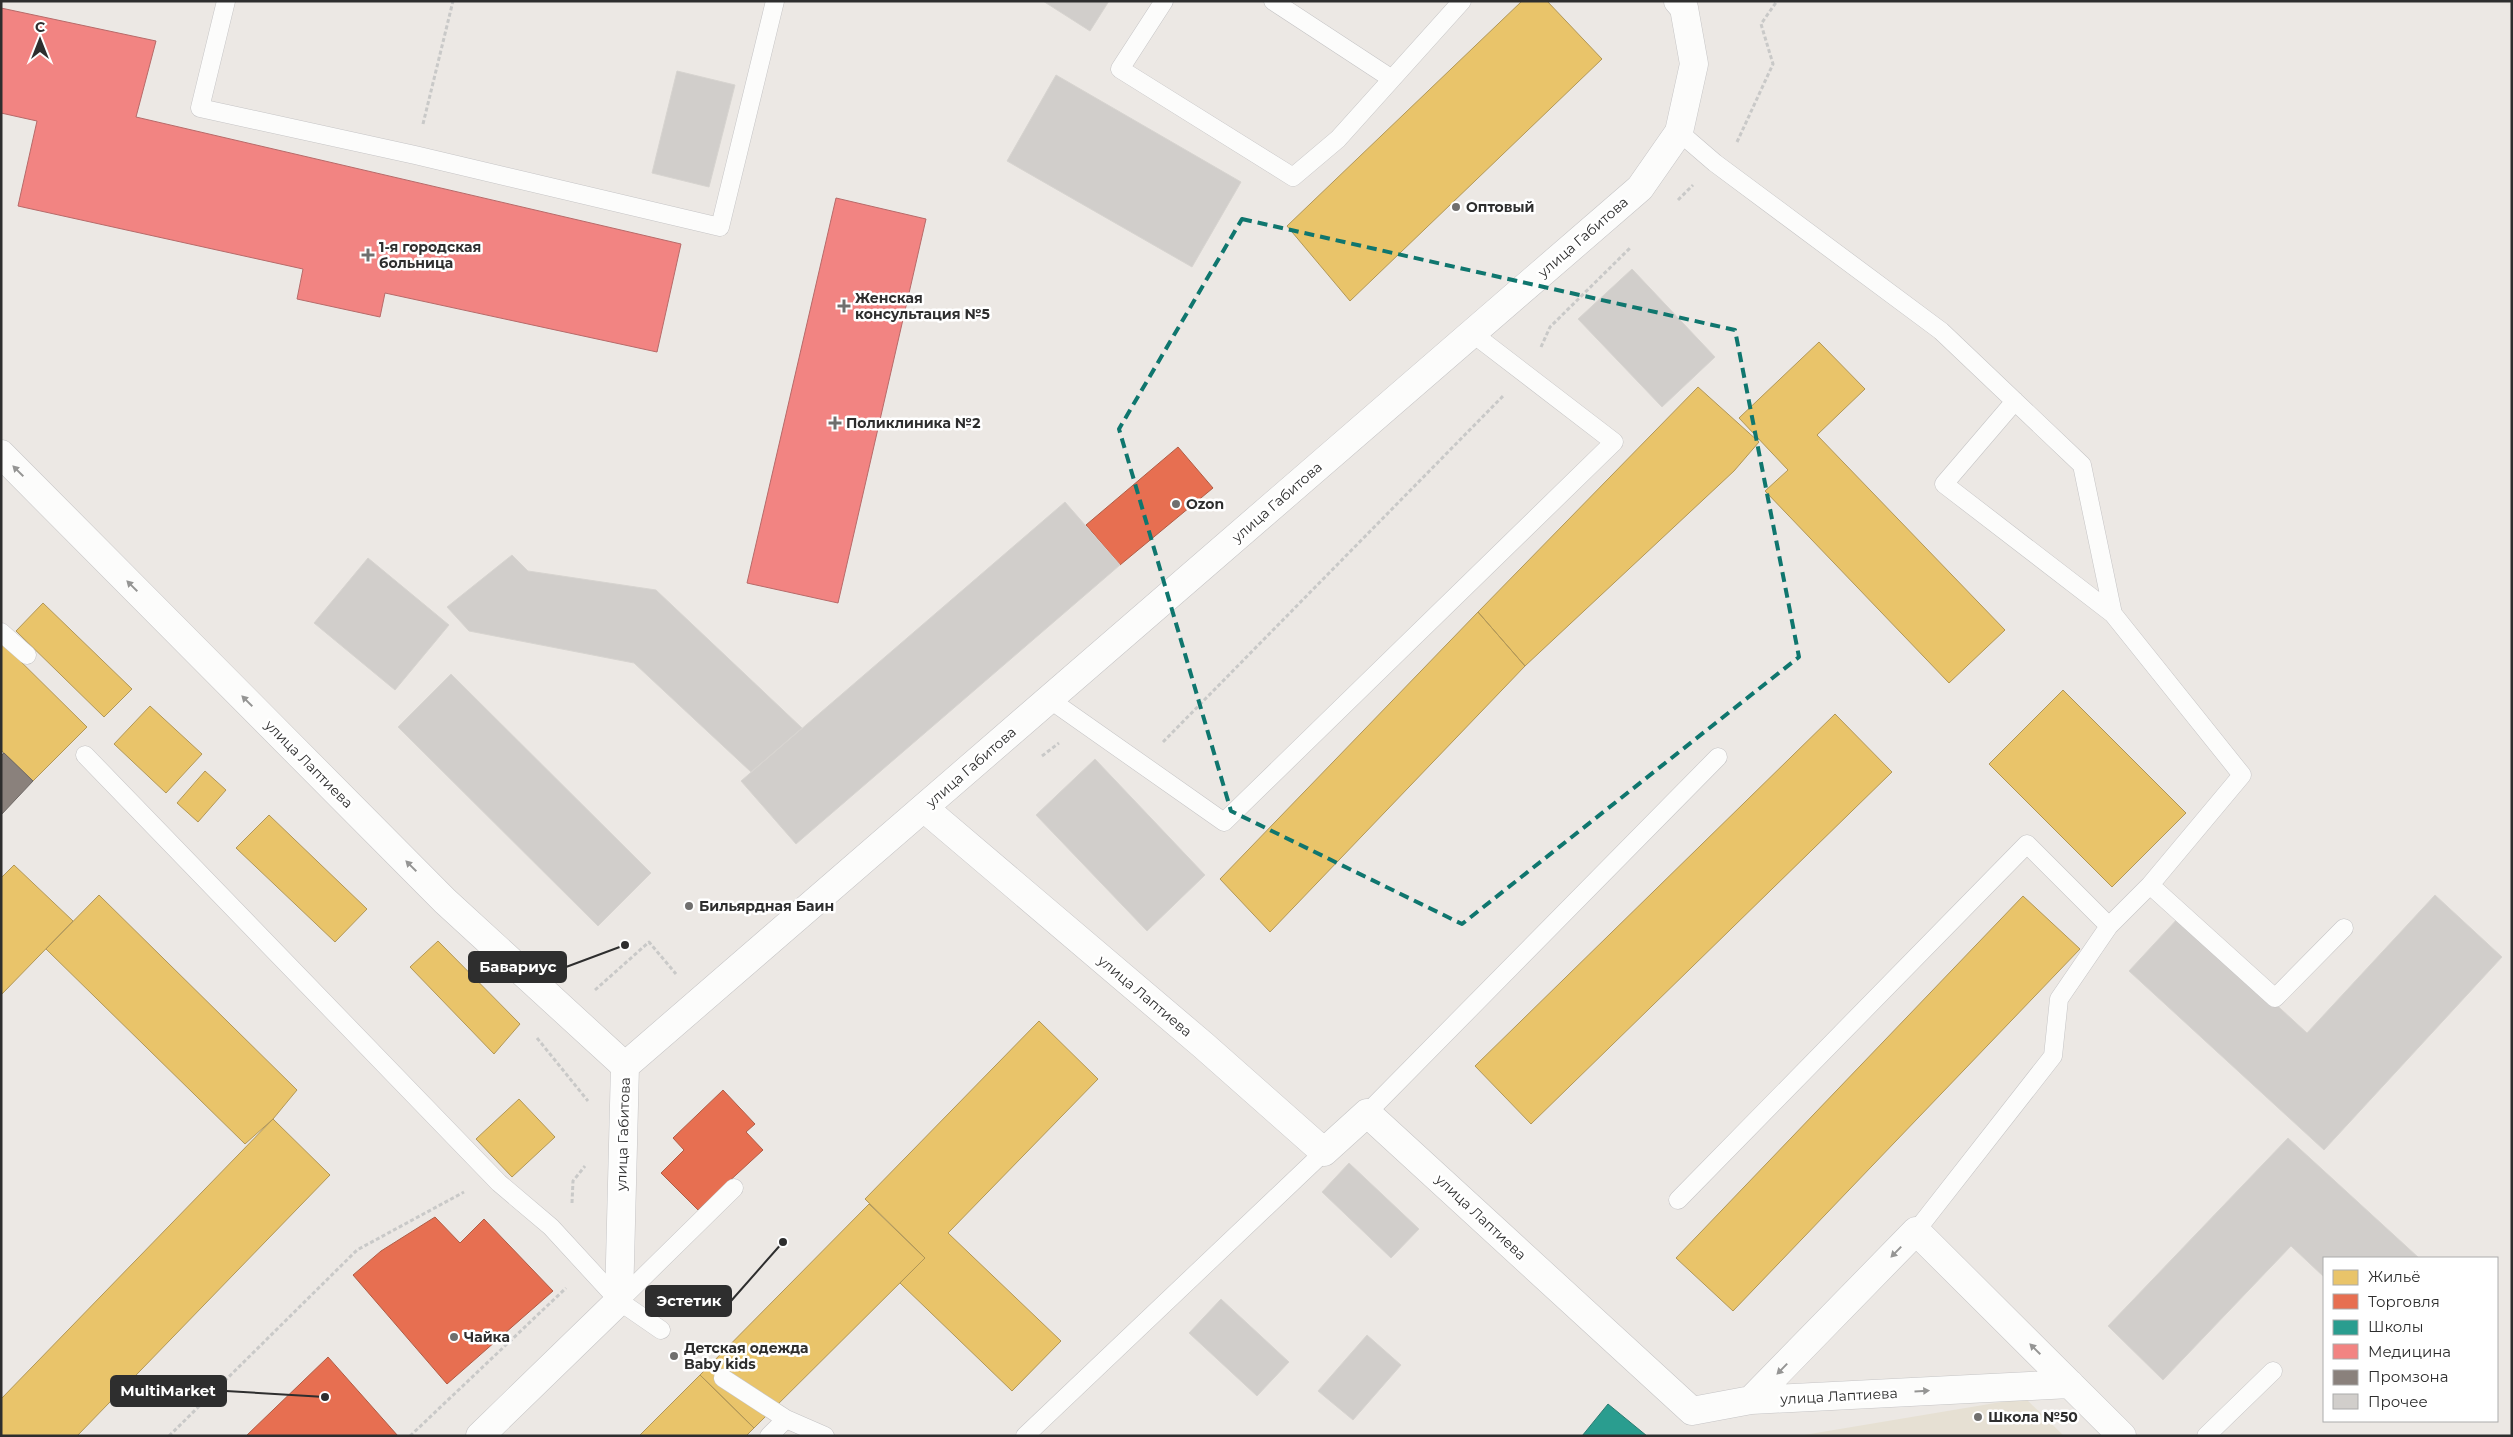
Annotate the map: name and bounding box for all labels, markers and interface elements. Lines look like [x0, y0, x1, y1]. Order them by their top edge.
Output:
north arrow [15, 15, 65, 65]
text: С [35, 18, 45, 36]
street label: улица Габитова [1533, 193, 1632, 282]
place label: Оптовый [1466, 198, 1534, 216]
marker: Оптовый [1450, 201, 1462, 213]
place label: 1-я городская больница [379, 238, 481, 272]
marker: 1-я городская больница [361, 248, 375, 262]
place label: Женская консультация №5 [855, 289, 990, 323]
marker: Женская консультация №5 [837, 299, 851, 313]
place label: Поликлиника №2 [846, 414, 980, 432]
marker: Поликлиника №2 [828, 416, 842, 430]
street label: улица Габитова [1227, 458, 1326, 547]
one-way arrow [12, 465, 24, 477]
place label: Ozon [1186, 495, 1224, 513]
marker: Ozon [1170, 498, 1182, 510]
one-way arrow [127, 580, 139, 592]
one-way arrow [241, 695, 253, 707]
street label: улица Лаптиева [260, 715, 357, 812]
street label: улица Габитова [921, 723, 1020, 812]
one-way arrow [405, 860, 417, 872]
place label: Бильярдная Баин [699, 897, 834, 915]
marker: Бильярдная Баин [683, 900, 695, 912]
street label: улица Лаптиева [1093, 951, 1196, 1041]
callout: Бавариус [469, 952, 566, 982]
text: Бавариус [479, 957, 557, 976]
street label: улица Габитова [612, 1077, 634, 1192]
street label: улица Лаптиева [1431, 1170, 1530, 1264]
one-way arrow [1890, 1246, 1902, 1258]
legend [2323, 1257, 2498, 1422]
text: Жильё [2368, 1267, 2421, 1286]
callout: Эстетик [646, 1286, 731, 1316]
text: Эстетик [657, 1291, 722, 1310]
text: Торговля [2368, 1292, 2440, 1311]
text: Школы [2368, 1317, 2424, 1336]
place label: Чайка [464, 1328, 510, 1346]
marker: Чайка [448, 1331, 460, 1343]
place label: Детская одежда Baby kids [684, 1339, 809, 1373]
text: Медицина [2368, 1342, 2451, 1361]
one-way arrow [2030, 1343, 2042, 1355]
marker: Детская одежда Baby kids [668, 1350, 680, 1362]
one-way arrow [1776, 1362, 1788, 1374]
text: Промзона [2368, 1367, 2448, 1386]
callout: MultiMarket [111, 1376, 226, 1406]
text: MultiMarket [120, 1381, 216, 1400]
street label: улица Лаптиева [1779, 1384, 1898, 1408]
one-way arrow [1914, 1387, 1930, 1395]
text: Прочее [2368, 1392, 2428, 1411]
place label: Школа №50 [1988, 1408, 2078, 1426]
marker: Школа №50 [1972, 1411, 1984, 1423]

